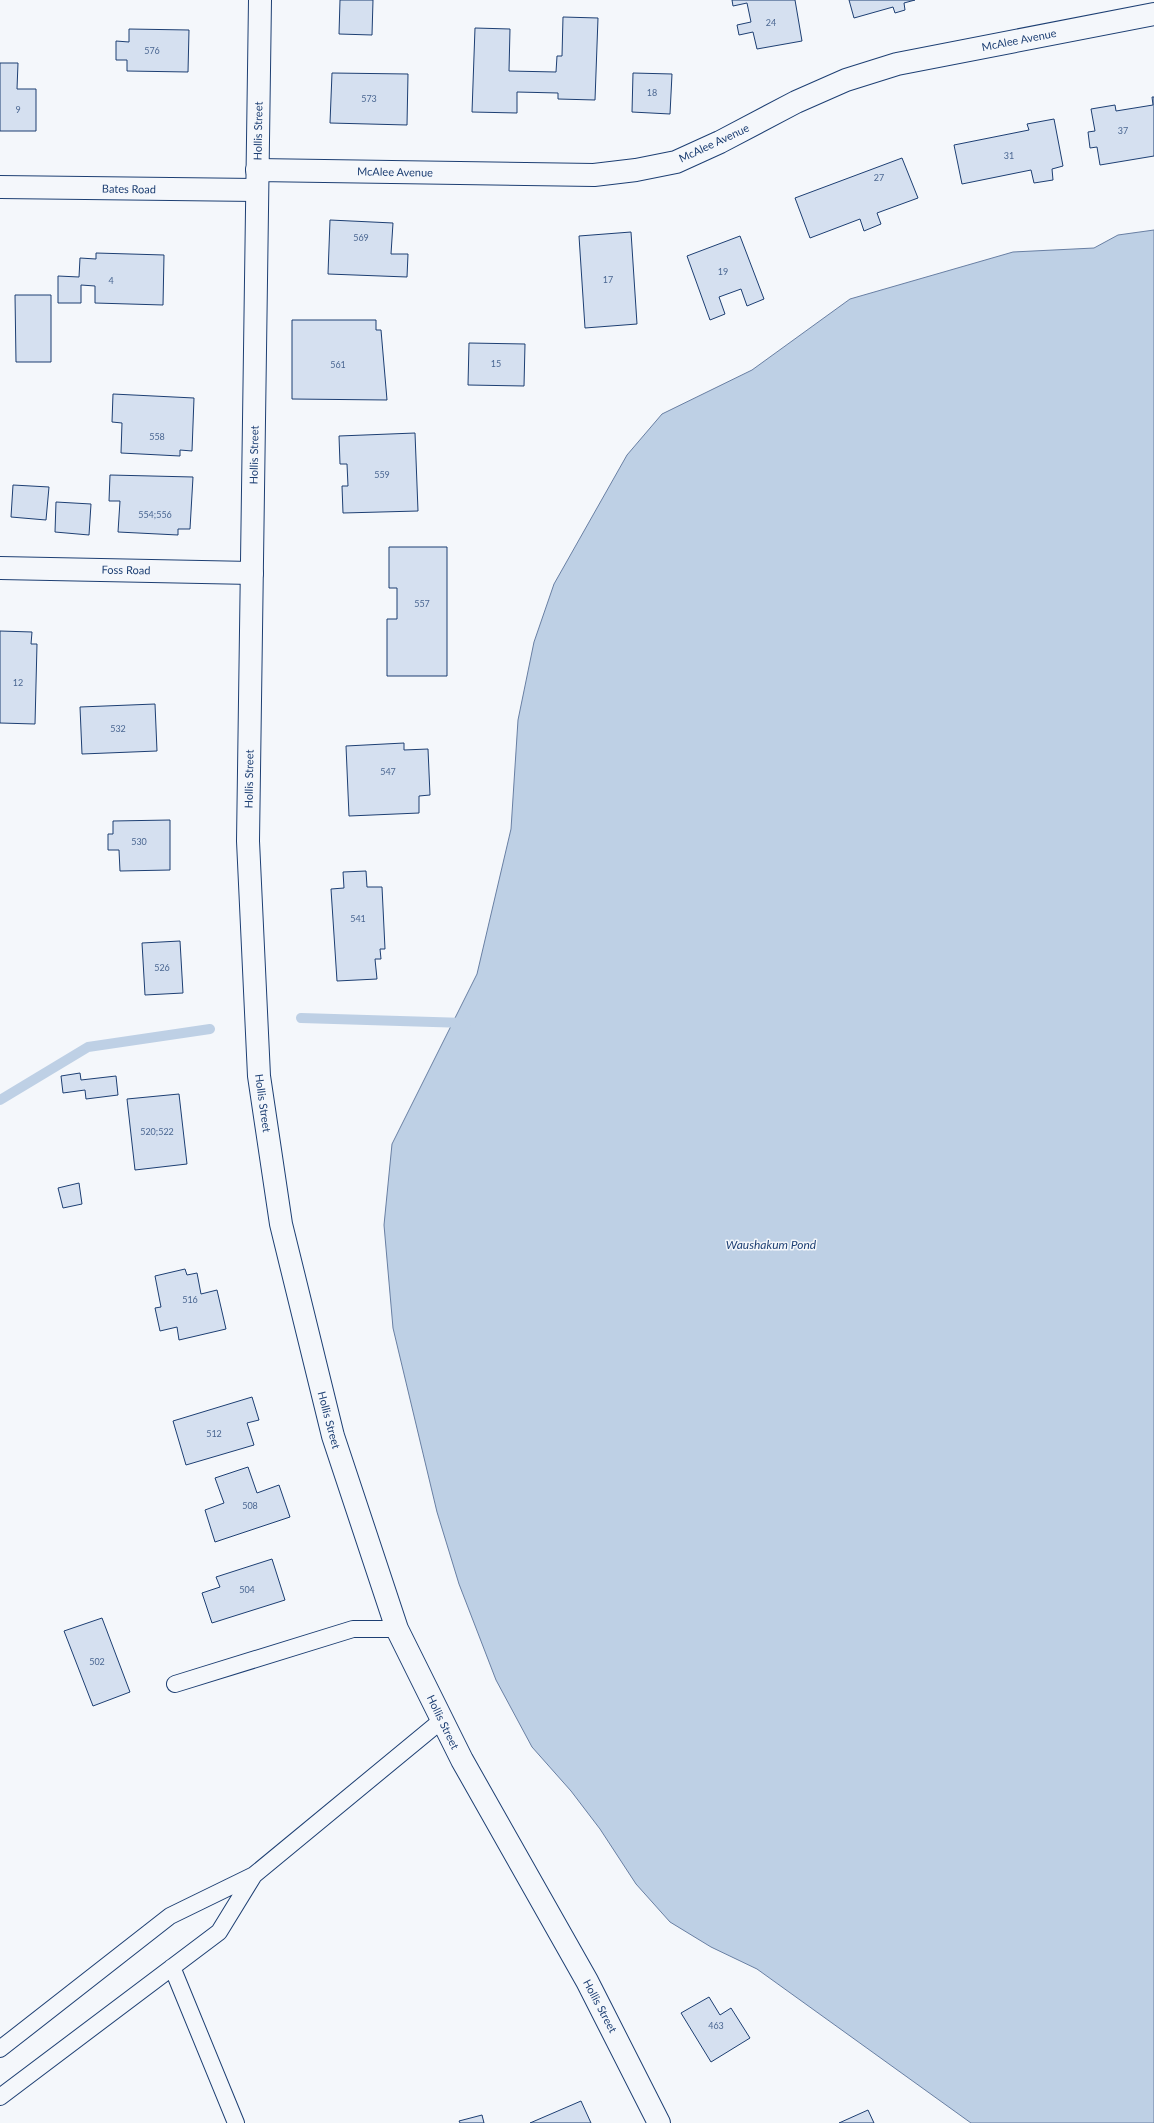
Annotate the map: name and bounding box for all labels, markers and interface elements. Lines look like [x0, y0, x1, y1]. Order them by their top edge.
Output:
house number: 24 [766, 17, 776, 28]
street label: McAlee Avenue [980, 26, 1058, 53]
house number: 576 [144, 45, 160, 56]
house number: 18 [647, 87, 657, 98]
house number: 573 [361, 93, 377, 104]
street label: Hollis Street [250, 101, 265, 161]
house number: 9 [15, 104, 21, 115]
street label: McAlee Avenue [677, 121, 751, 164]
house number: 37 [1118, 125, 1128, 136]
house number: 31 [1004, 150, 1014, 161]
street label: McAlee Avenue [357, 164, 433, 179]
house number: 27 [874, 172, 884, 183]
street label: Bates Road [102, 182, 156, 195]
house number: 569 [353, 232, 369, 243]
house number: 19 [718, 266, 728, 277]
house number: 17 [603, 274, 613, 285]
house number: 4 [108, 275, 114, 286]
house number: 15 [491, 358, 501, 369]
house number: 561 [330, 359, 346, 370]
street label: Hollis Street [246, 425, 261, 485]
house number: 558 [149, 431, 165, 442]
house number: 559 [374, 469, 390, 480]
house number: 554;556 [138, 509, 172, 520]
street label: Foss Road [102, 563, 150, 576]
house number: 557 [414, 598, 430, 609]
house number: 12 [13, 677, 23, 688]
house number: 532 [110, 723, 126, 734]
street label: Hollis Street [241, 749, 256, 809]
house number: 547 [380, 766, 396, 777]
house number: 530 [131, 836, 147, 847]
house number: 541 [350, 913, 366, 924]
house number: 526 [154, 962, 170, 973]
street label: Hollis Street [253, 1073, 274, 1133]
house number: 520;522 [140, 1126, 174, 1137]
water label: Waushakum Pond [726, 1237, 817, 1252]
house number: 516 [182, 1294, 198, 1305]
street label: Hollis Street [316, 1390, 343, 1450]
house number: 512 [206, 1428, 222, 1439]
house number: 508 [242, 1500, 258, 1511]
house number: 504 [239, 1584, 255, 1595]
house number: 502 [89, 1656, 105, 1667]
street label: Hollis Street [425, 1692, 462, 1751]
street label: Hollis Street [581, 1977, 620, 2035]
house number: 463 [708, 2020, 724, 2031]

